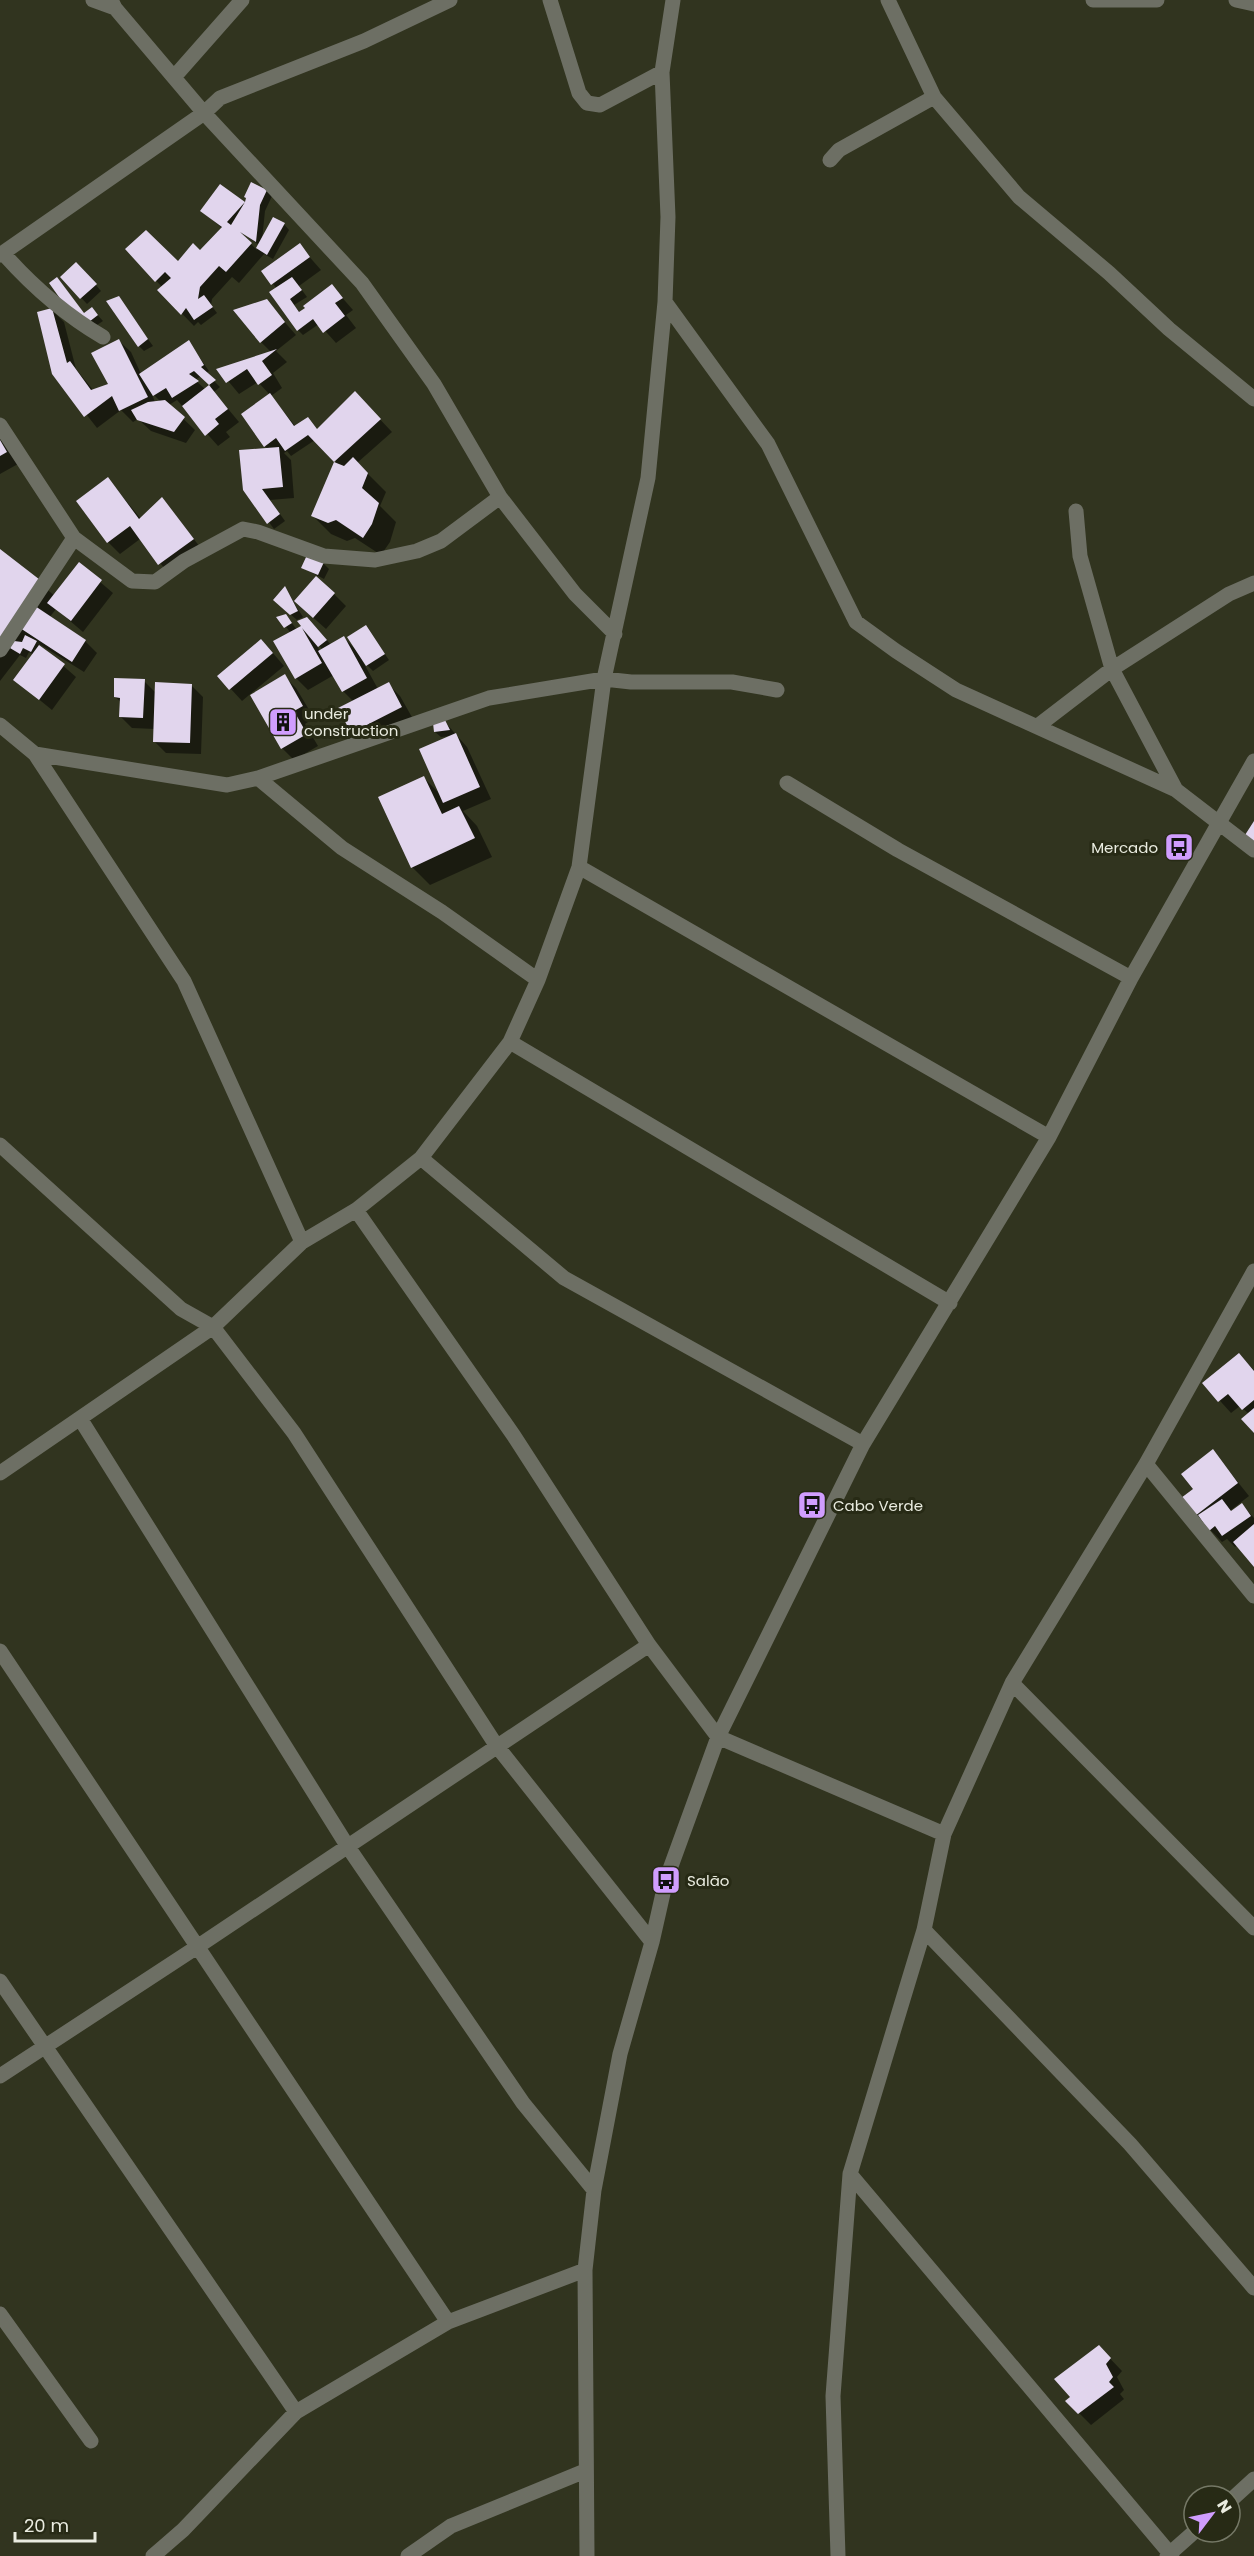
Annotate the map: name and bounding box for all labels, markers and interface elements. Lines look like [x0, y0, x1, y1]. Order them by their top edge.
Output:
place label: under construction [304, 703, 398, 741]
building icon: under construction [267, 706, 299, 738]
bus stop icon: Mercado [1163, 831, 1195, 863]
place label: Mercado [1091, 837, 1158, 858]
bus stop icon: Cabo Verde [796, 1489, 828, 1521]
place label: Cabo Verde [833, 1495, 923, 1516]
bus stop icon: Salão [650, 1864, 682, 1896]
place label: Salão [687, 1870, 729, 1891]
north arrow [1182, 2484, 1242, 2544]
text: N [1211, 2495, 1237, 2518]
scale bar [15, 2505, 94, 2543]
text: 20 m [24, 2513, 69, 2538]

